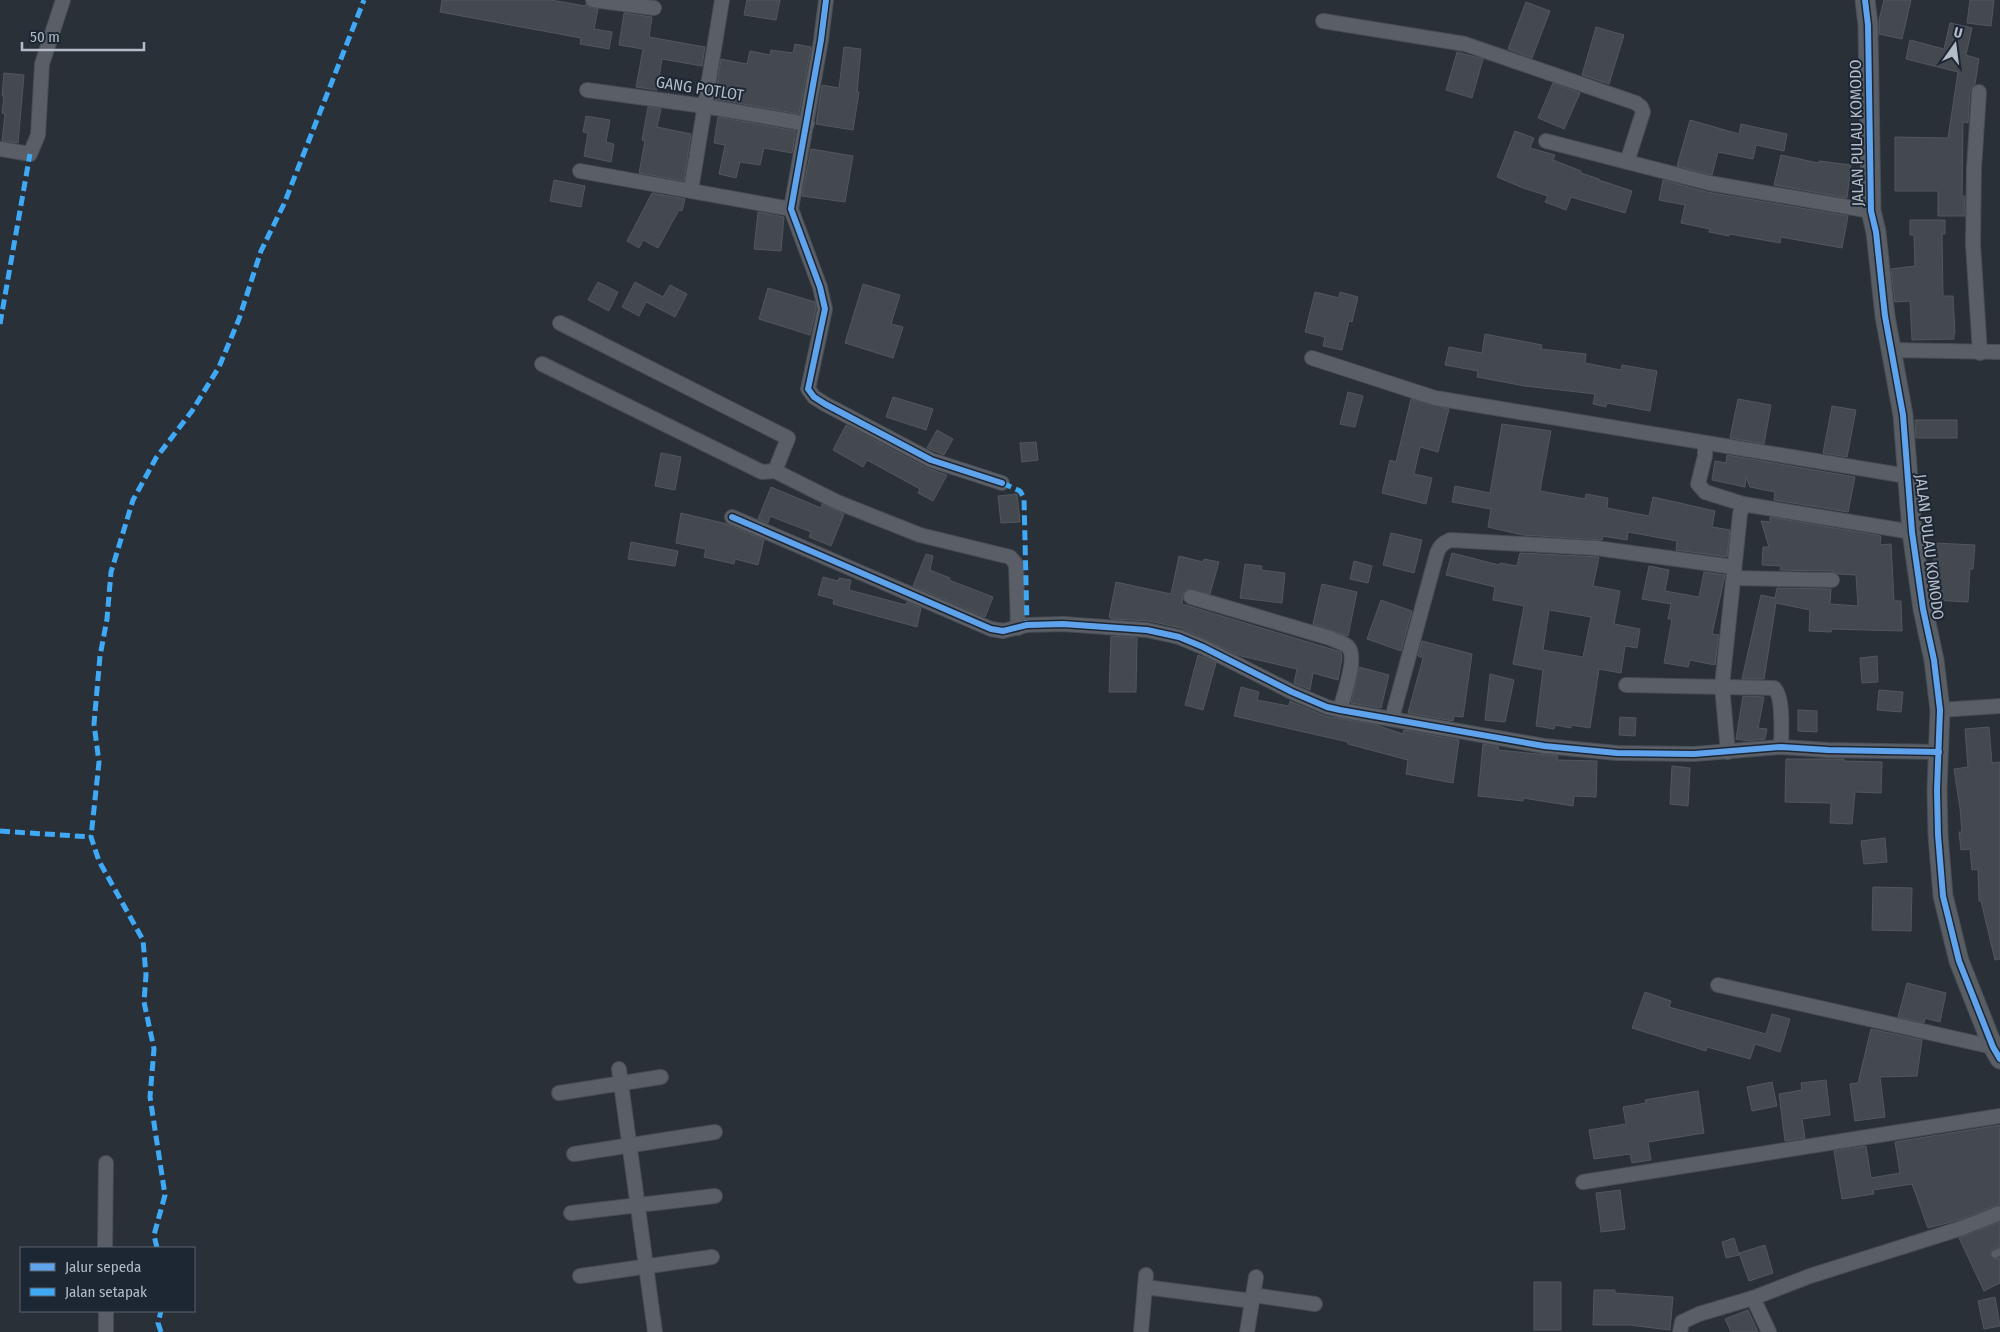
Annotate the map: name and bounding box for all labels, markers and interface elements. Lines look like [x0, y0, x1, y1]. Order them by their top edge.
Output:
scale bar [22, 20, 145, 52]
north arrow [1930, 20, 1980, 70]
text: U [1952, 24, 1964, 42]
text: 50 m [30, 28, 60, 46]
street label: JALAN PULAU KOMODO [1846, 59, 1867, 207]
street label: GANG POTLOT [655, 72, 746, 105]
street label: JALAN PULAU KOMODO [1911, 473, 1948, 621]
legend [20, 1247, 195, 1312]
text: Jalur sepeda [65, 1258, 141, 1276]
text: Jalan setapak [65, 1283, 147, 1301]

